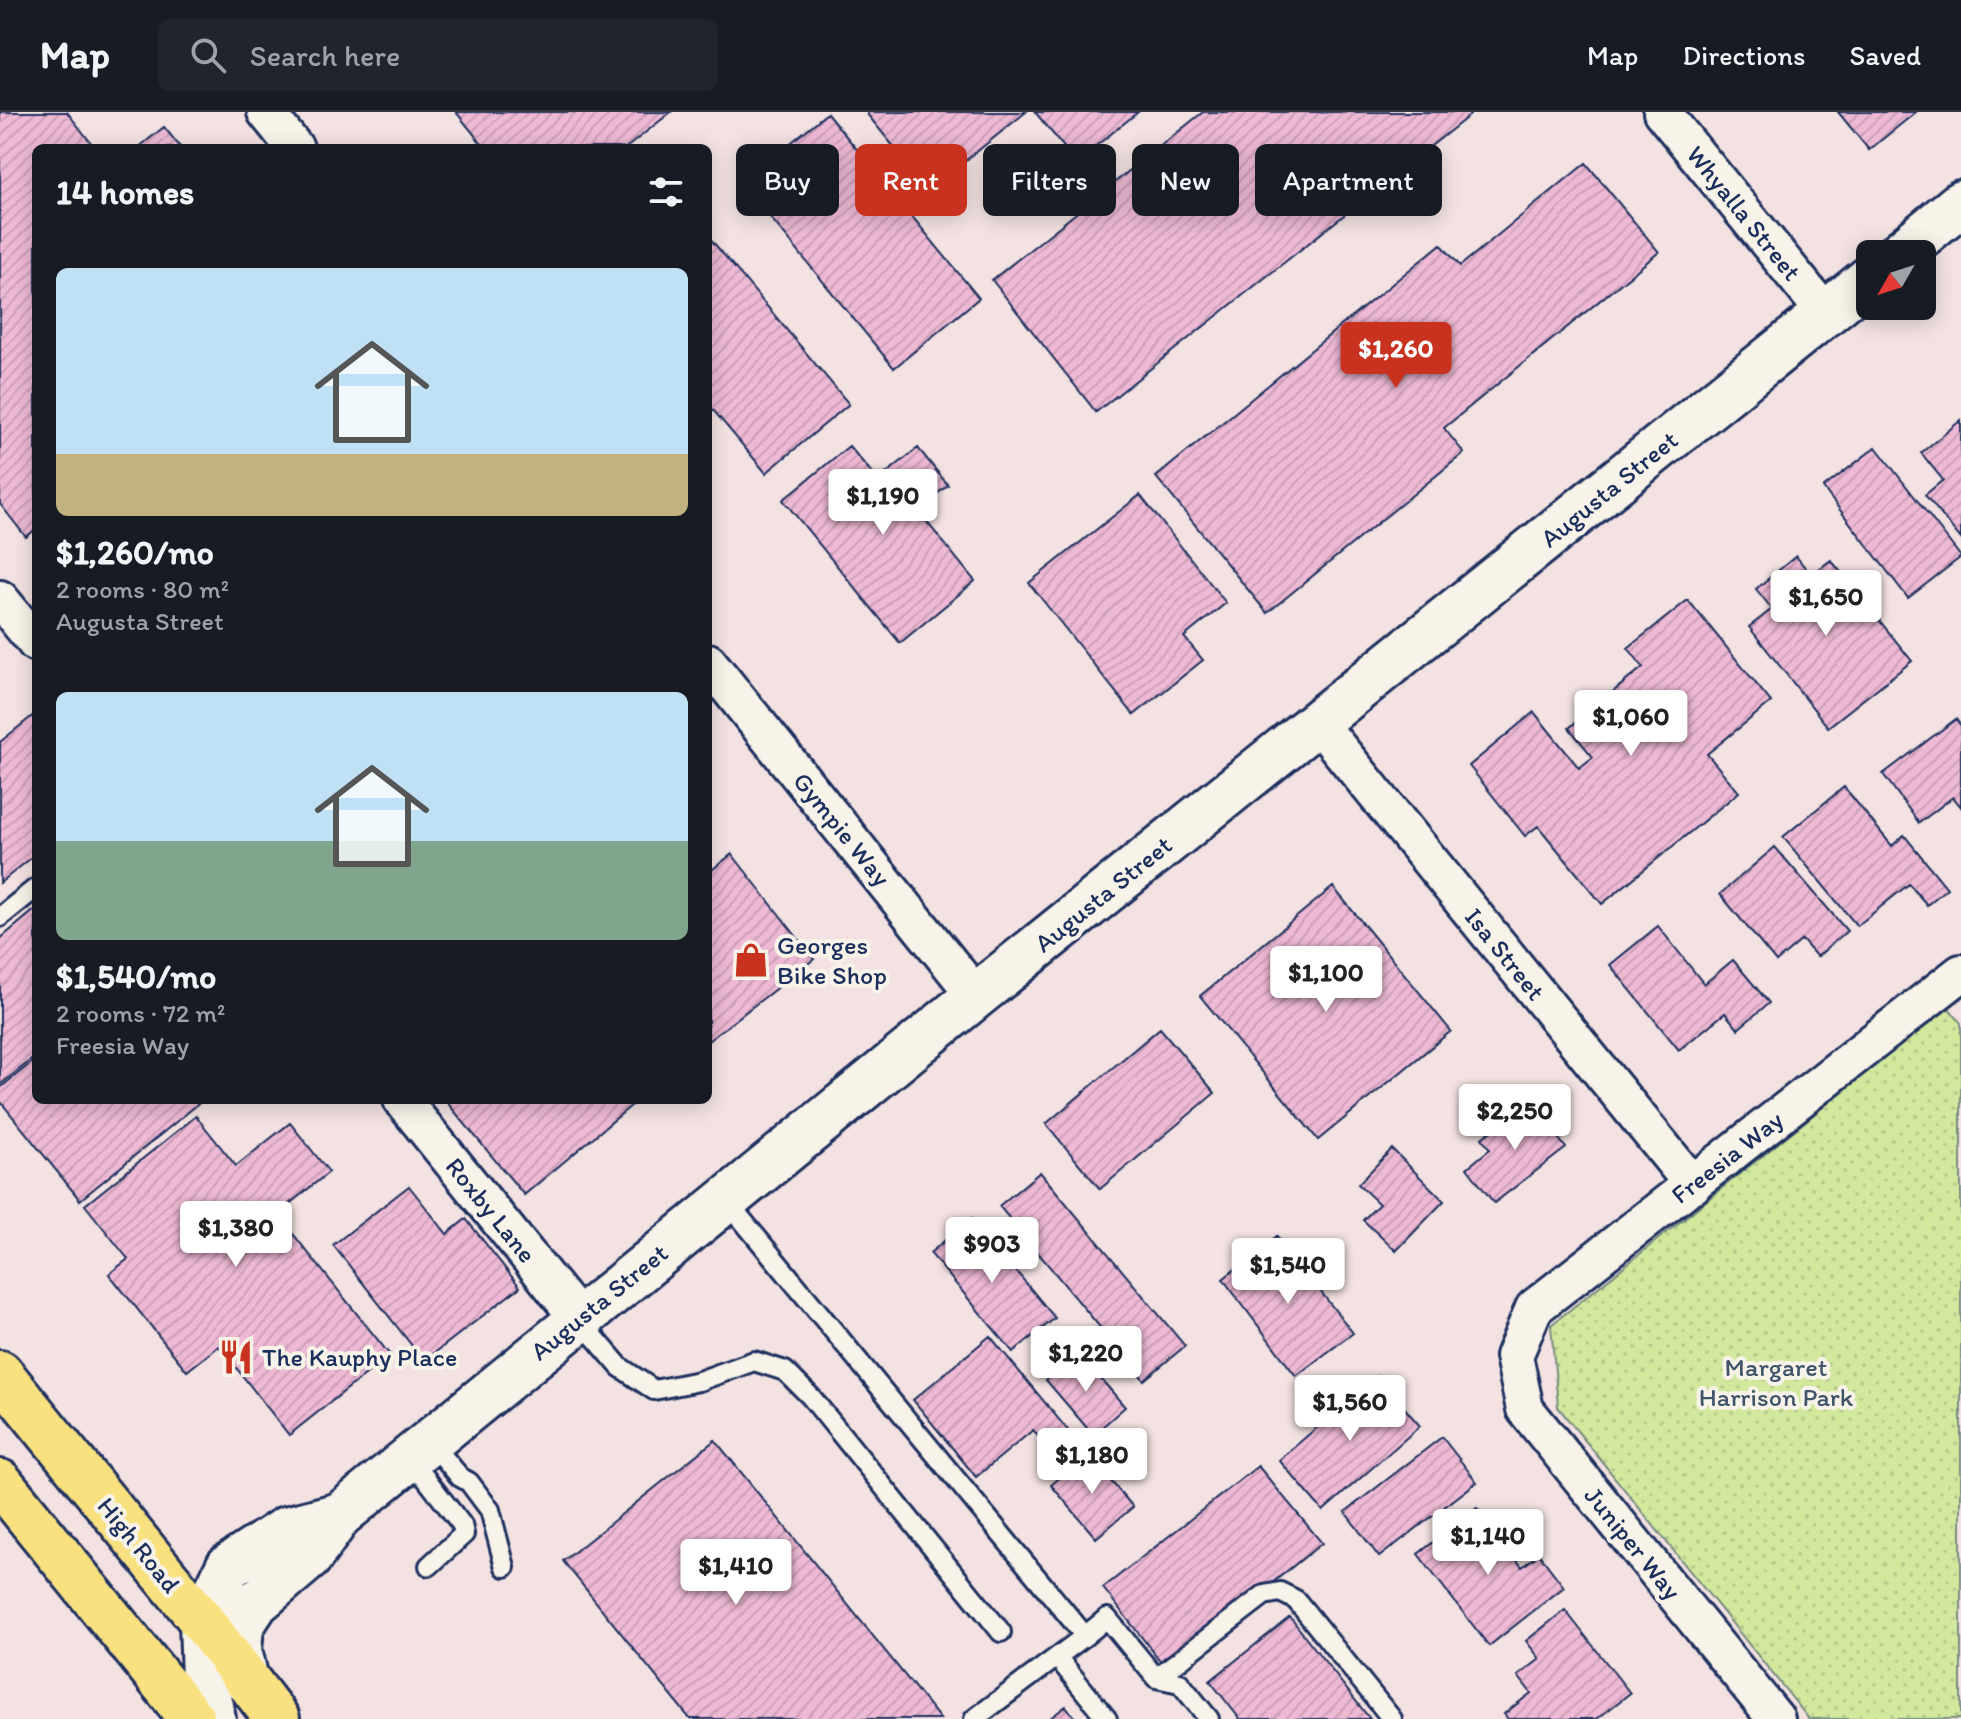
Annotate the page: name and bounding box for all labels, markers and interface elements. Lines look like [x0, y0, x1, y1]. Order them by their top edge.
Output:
search box [158, 19, 718, 91]
text: Map [40, 32, 110, 78]
icon: search [186, 33, 230, 77]
text: Search here [250, 37, 400, 74]
text: Map [1587, 38, 1638, 72]
text: Directions [1682, 38, 1806, 72]
text: Saved [1850, 38, 1921, 72]
street label: Whyalla Street [1680, 139, 1808, 287]
chip: Buy [736, 144, 839, 216]
chip: Rent [855, 144, 967, 216]
chip: Filters [983, 144, 1116, 216]
chip: New [1132, 144, 1239, 216]
chip: Apartment [1255, 144, 1442, 216]
icon: filters [644, 170, 688, 214]
text: 14 homes [56, 172, 194, 213]
north arrow [1856, 240, 1936, 320]
map controls [1856, 240, 1936, 320]
icon: home [300, 320, 444, 464]
pin: $1,260 [1331, 322, 1461, 390]
text: $1,260 [1359, 332, 1433, 364]
street label: Augusta Street [1534, 424, 1684, 554]
pin: $1,190 [818, 469, 948, 537]
text: $1,190 [846, 479, 920, 511]
text: $1,260/mo [56, 532, 214, 573]
pin: $1,650 [1761, 570, 1891, 638]
text: 2 rooms · 80 m² [56, 573, 229, 605]
text: $1,650 [1789, 580, 1863, 612]
text: Augusta Street [56, 605, 224, 637]
pin: $1,060 [1566, 690, 1696, 758]
text: $1,060 [1592, 700, 1670, 732]
icon: home [300, 744, 444, 888]
street label: Gympie Way [786, 765, 898, 893]
street label: Augusta Street [1028, 829, 1178, 959]
street label: Isa Street [1458, 901, 1552, 1007]
place label: Georges Bike Shop [777, 929, 887, 991]
shop icon: Georges Bike Shop [732, 941, 770, 979]
pin: $1,100 [1261, 946, 1391, 1014]
text: $1,540/mo [56, 956, 216, 997]
text: $1,100 [1288, 956, 1364, 988]
text: 2 rooms · 72 m² [56, 997, 225, 1029]
text: Freesia Way [56, 1029, 189, 1061]
pin: $2,250 [1450, 1084, 1580, 1152]
text: $2,250 [1477, 1094, 1553, 1126]
street label: Freesia Way [1665, 1103, 1789, 1211]
street label: Roxby Lane [439, 1151, 543, 1269]
pin: $1,380 [171, 1201, 301, 1269]
text: $1,380 [198, 1211, 274, 1243]
pin: $903 [945, 1217, 1039, 1285]
text: $903 [964, 1227, 1020, 1259]
street label: Augusta Street [524, 1237, 674, 1367]
pin: $1,540 [1223, 1238, 1353, 1306]
text: $1,540 [1250, 1248, 1326, 1280]
pin: $1,220 [1021, 1326, 1151, 1394]
text: $1,220 [1049, 1336, 1123, 1368]
restaurant icon: The Kauphy Place [217, 1338, 255, 1376]
place label: The Kauphy Place [262, 1341, 457, 1373]
park label: Margaret Harrison Park [1699, 1351, 1854, 1413]
pin: $1,560 [1285, 1375, 1415, 1443]
text: $1,560 [1313, 1385, 1387, 1417]
pin: $1,180 [1027, 1428, 1157, 1496]
text: $1,180 [1055, 1438, 1129, 1470]
street label: Juniper Way [1578, 1480, 1688, 1606]
street label: High Road [91, 1491, 187, 1599]
pin: $1,140 [1423, 1509, 1553, 1577]
text: $1,140 [1450, 1519, 1526, 1551]
pin: $1,410 [671, 1539, 801, 1607]
text: $1,410 [698, 1549, 774, 1581]

